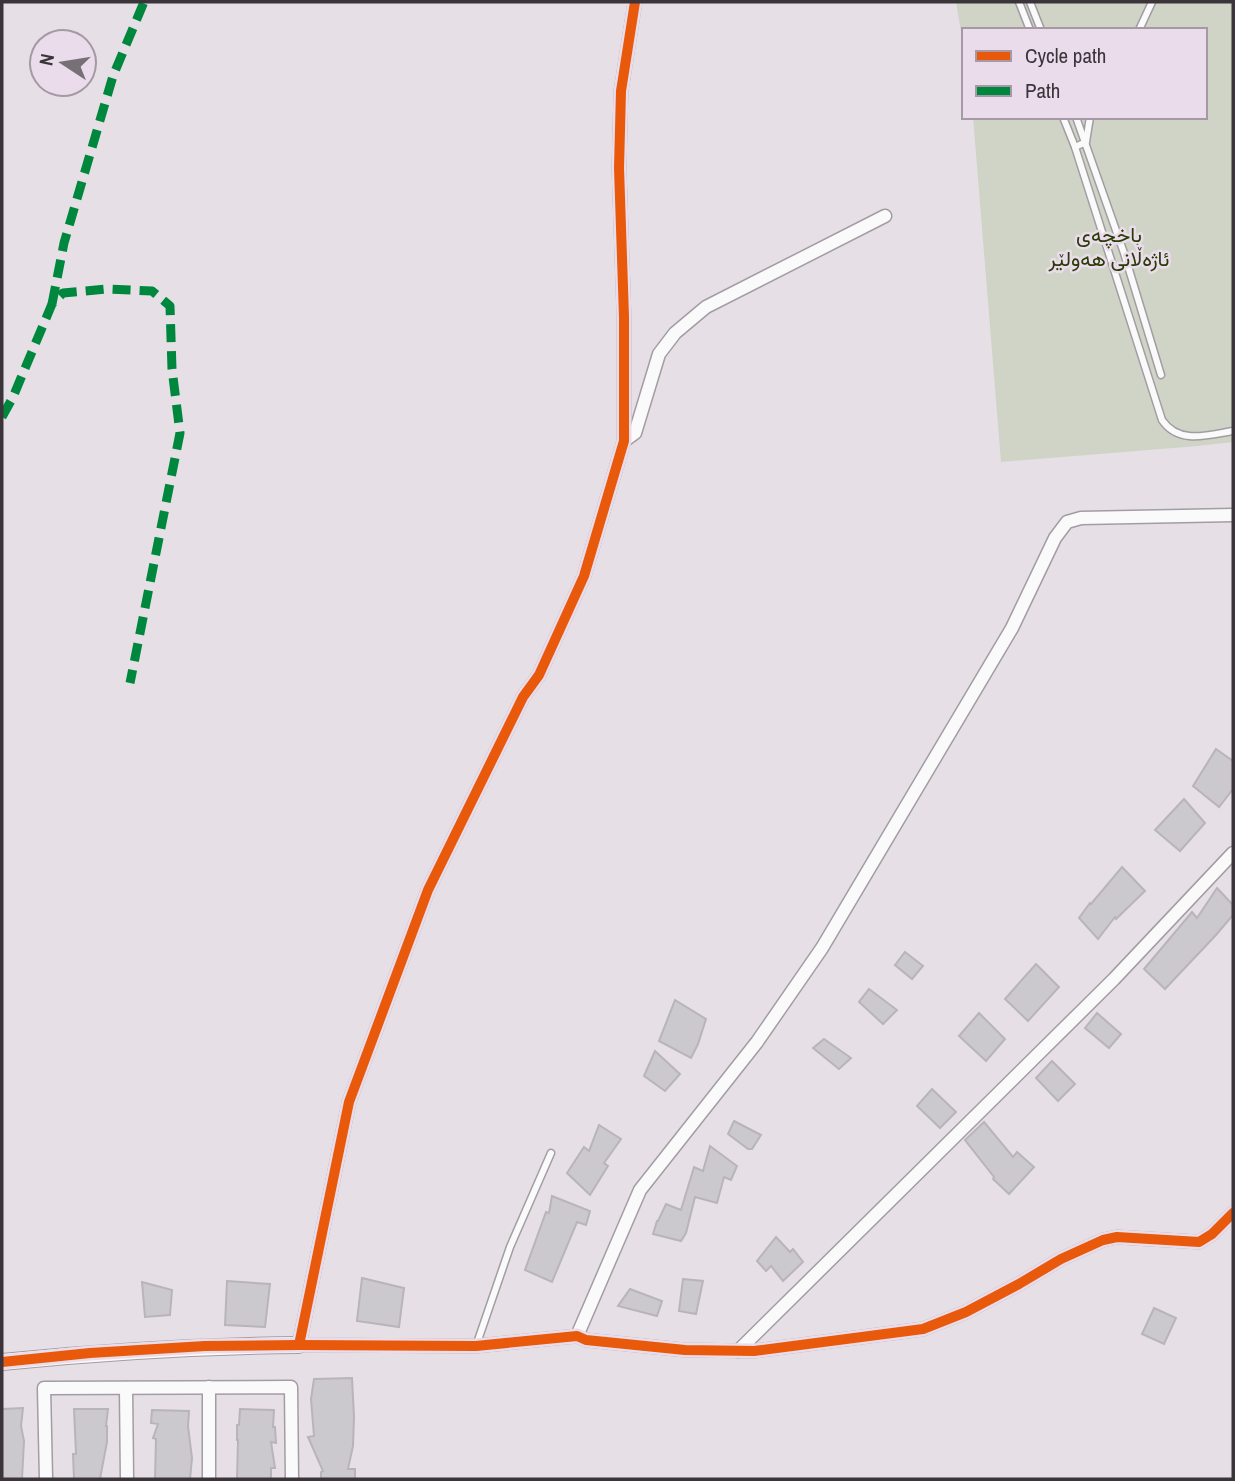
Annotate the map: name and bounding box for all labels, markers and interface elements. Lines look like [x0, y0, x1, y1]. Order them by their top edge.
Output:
north arrow [28, 28, 98, 98]
legend [962, 28, 1207, 119]
text: Cycle path [1025, 41, 1106, 70]
text: N [32, 51, 60, 68]
text: Path [1025, 76, 1060, 105]
park label: باخچەی ئاژەڵانی هەولێر [1047, 220, 1170, 273]

